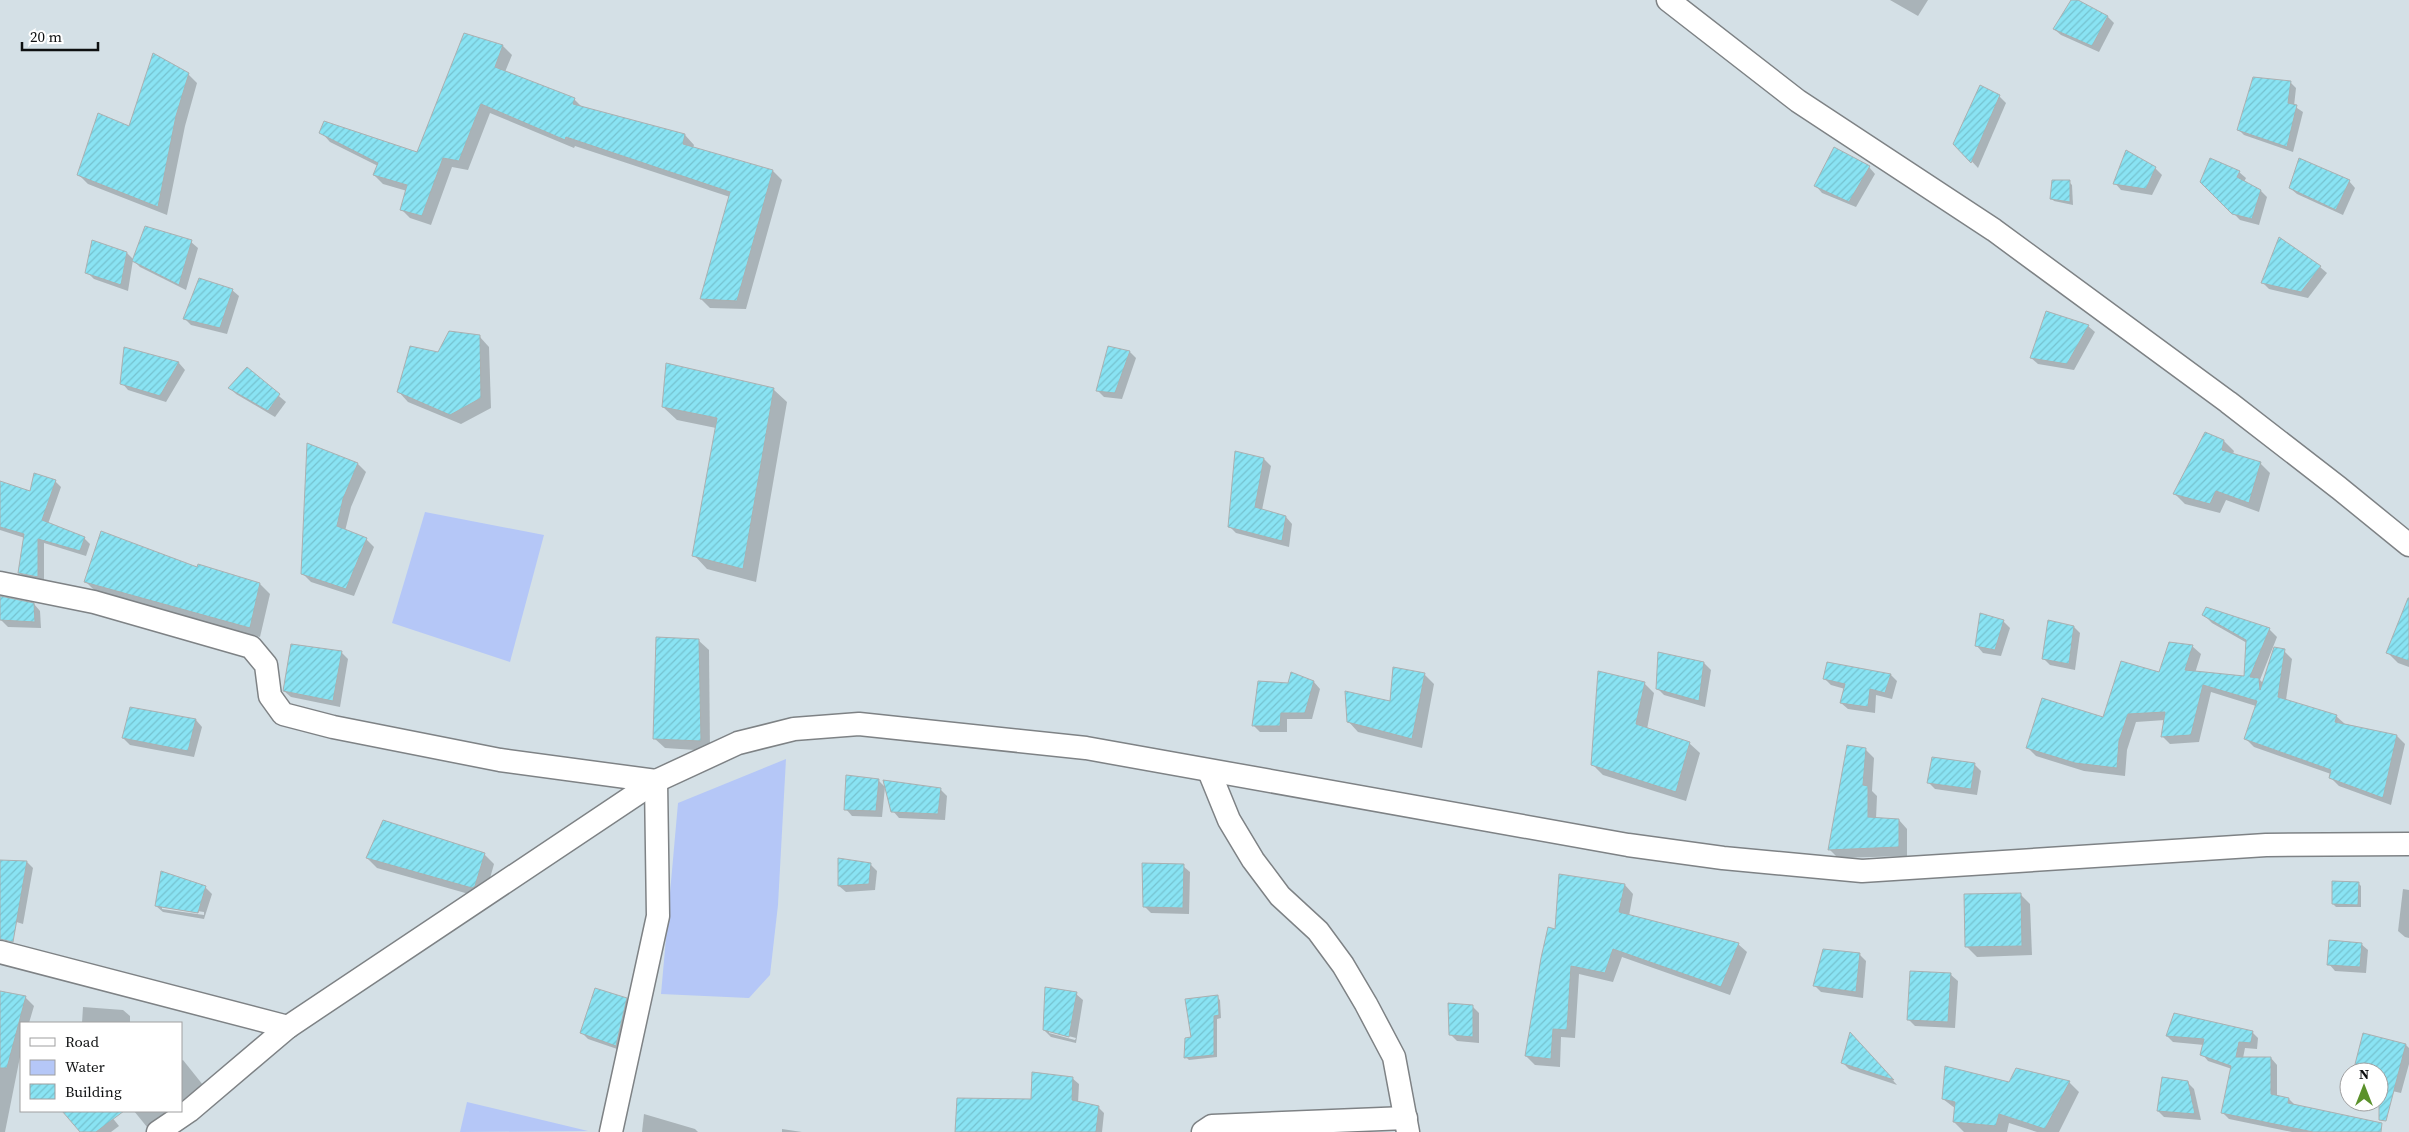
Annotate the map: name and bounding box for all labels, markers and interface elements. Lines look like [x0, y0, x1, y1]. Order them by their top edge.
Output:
scale bar [22, 20, 99, 52]
text: 20 m [30, 26, 62, 47]
legend [20, 1022, 182, 1112]
text: Road [65, 1031, 99, 1052]
text: Water [65, 1056, 106, 1077]
north arrow [2339, 1062, 2389, 1112]
text: N [2359, 1064, 2369, 1084]
text: Building [65, 1081, 122, 1102]

